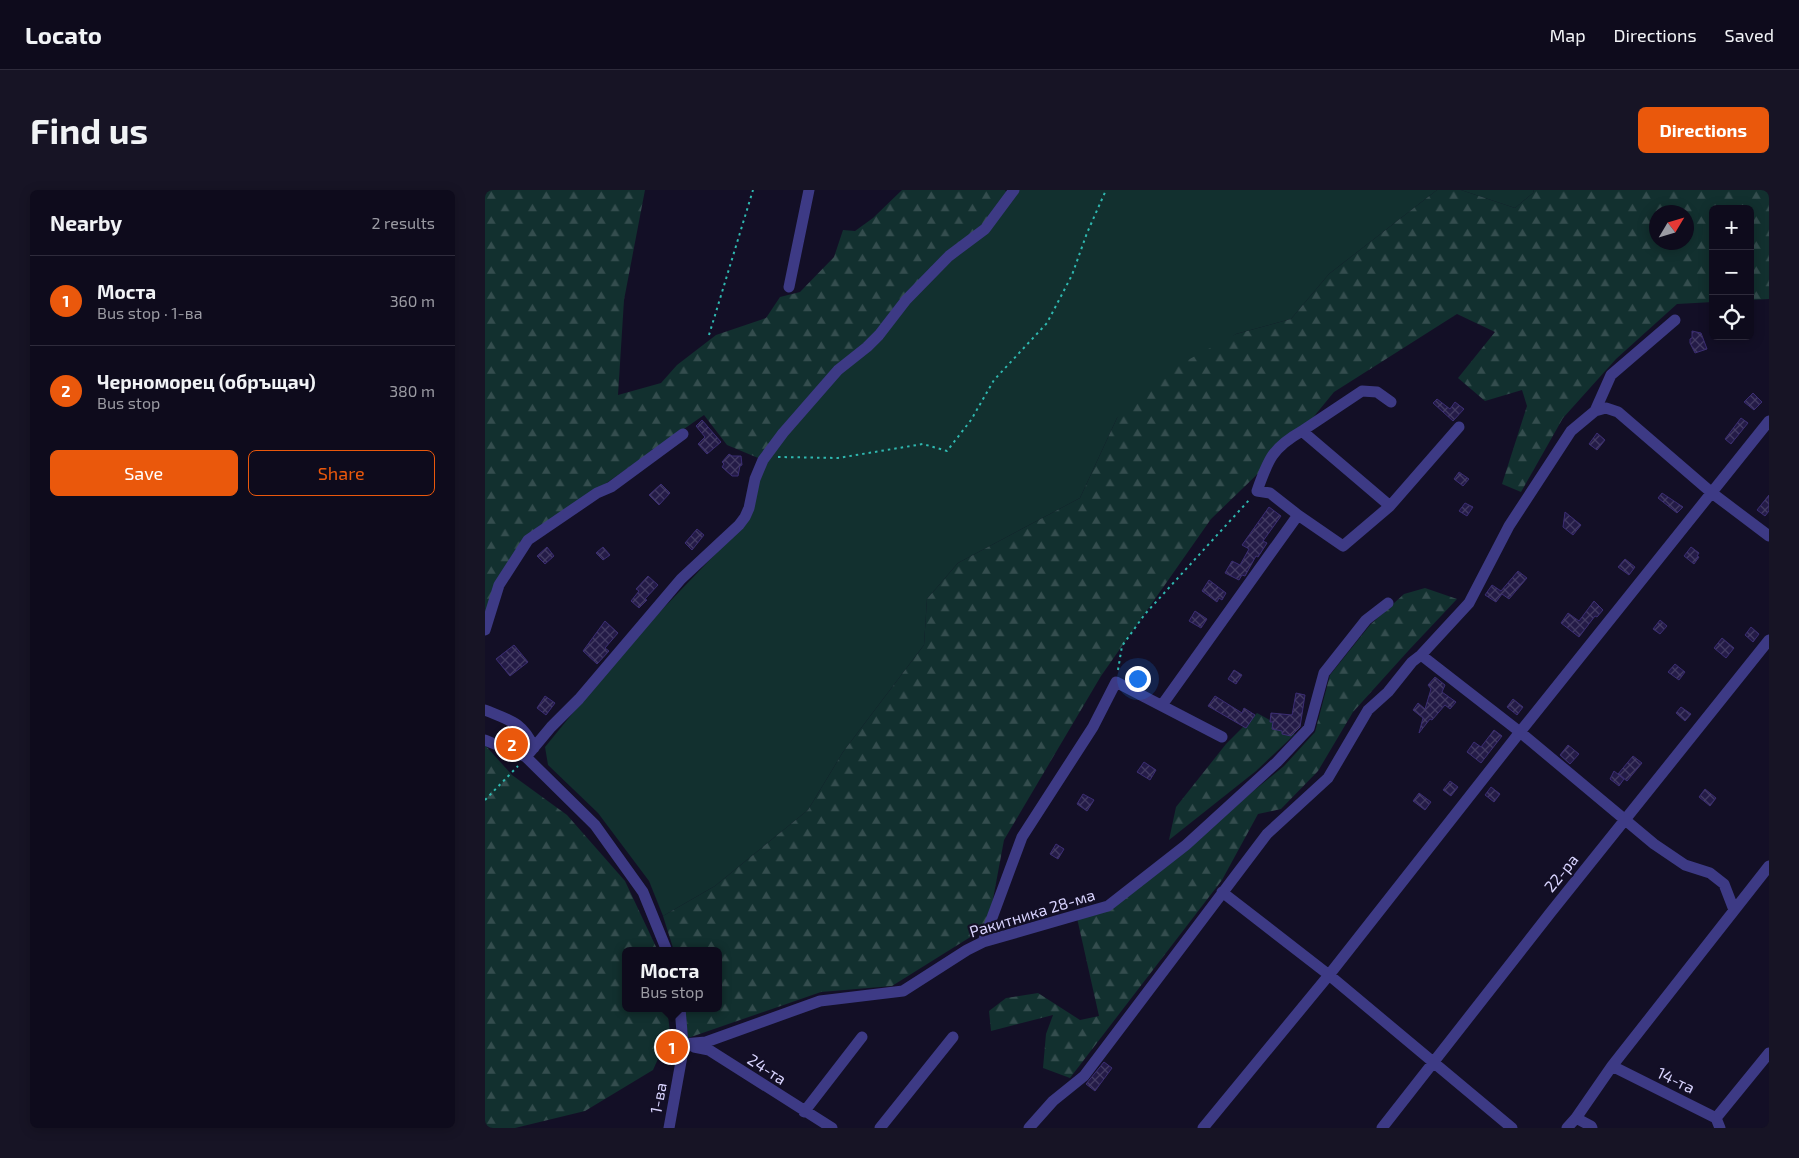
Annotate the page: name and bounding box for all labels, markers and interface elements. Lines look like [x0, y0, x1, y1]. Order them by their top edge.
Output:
text: Locato [25, 20, 102, 49]
text: Map [1549, 24, 1586, 46]
text: Directions [1614, 24, 1697, 46]
text: Saved [1725, 24, 1774, 46]
button: Directions [1638, 107, 1769, 153]
text: Find us [30, 109, 148, 151]
north arrow [1649, 205, 1694, 250]
map controls [1709, 205, 1754, 340]
button: + [1709, 205, 1754, 250]
text: Nearby [50, 210, 122, 235]
text: 2 results [372, 213, 435, 232]
button: − [1709, 250, 1754, 295]
text: Моста [97, 280, 156, 303]
text: 1 [63, 291, 69, 310]
text: 360 m [390, 291, 435, 310]
button: locate [1709, 295, 1754, 340]
text: Bus stop · 1-ва [97, 303, 203, 322]
text: Черноморец (обръщач) [97, 370, 316, 393]
text: 2 [61, 381, 71, 400]
text: 380 m [389, 381, 435, 400]
text: Bus stop [97, 393, 160, 412]
button: Save [50, 450, 238, 496]
button: Share [248, 450, 435, 496]
your location [1125, 666, 1151, 692]
pin: 2 [496, 725, 528, 763]
street label: 22-ра [1540, 850, 1582, 896]
street label: Ракитника 28-ма [967, 884, 1097, 941]
popup [622, 947, 722, 1012]
text: Моста [640, 959, 699, 982]
text: Bus stop [640, 982, 704, 1001]
pin: 1 [656, 1028, 688, 1066]
street label: 24-та [744, 1049, 790, 1088]
street label: 14-та [1654, 1062, 1698, 1097]
street label: 1-ва [645, 1081, 670, 1115]

